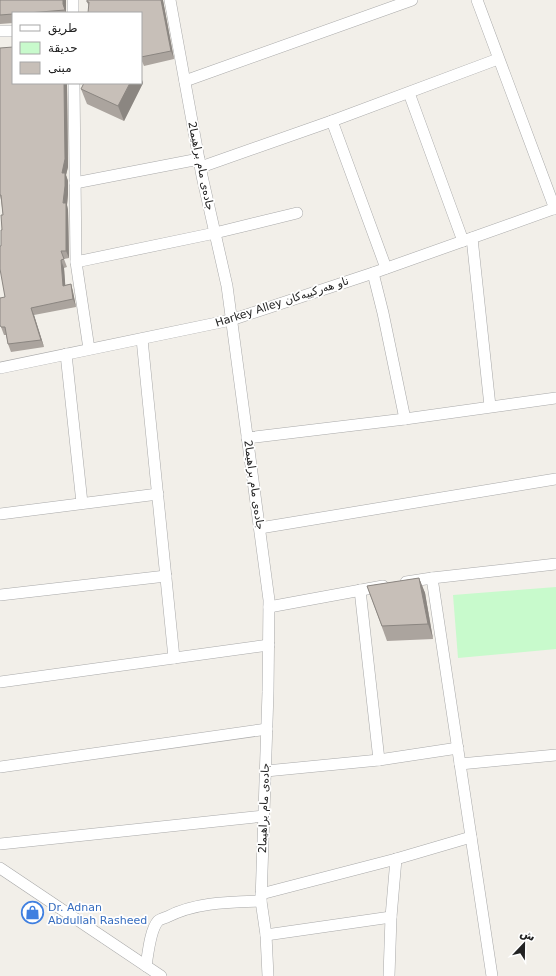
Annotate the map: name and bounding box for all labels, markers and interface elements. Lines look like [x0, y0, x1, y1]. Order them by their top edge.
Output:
legend [12, 12, 142, 84]
text: طريق [48, 21, 78, 36]
text: حديقة [48, 41, 78, 55]
text: مبنى [48, 61, 72, 75]
street label: جادەی مام براهیما2 [185, 120, 217, 212]
street label: Harkey Alley ناو هەركييەكان [214, 274, 350, 330]
street label: جادەی مام براهیما2 [241, 439, 267, 531]
street label: جادەی مام براهیما2 [256, 763, 272, 853]
shop icon: Dr. Adnan Abdullah Rasheed [20, 900, 46, 926]
place label: Dr. Adnan Abdullah Rasheed [48, 901, 147, 927]
north arrow [504, 924, 544, 964]
text: ش [518, 926, 537, 944]

